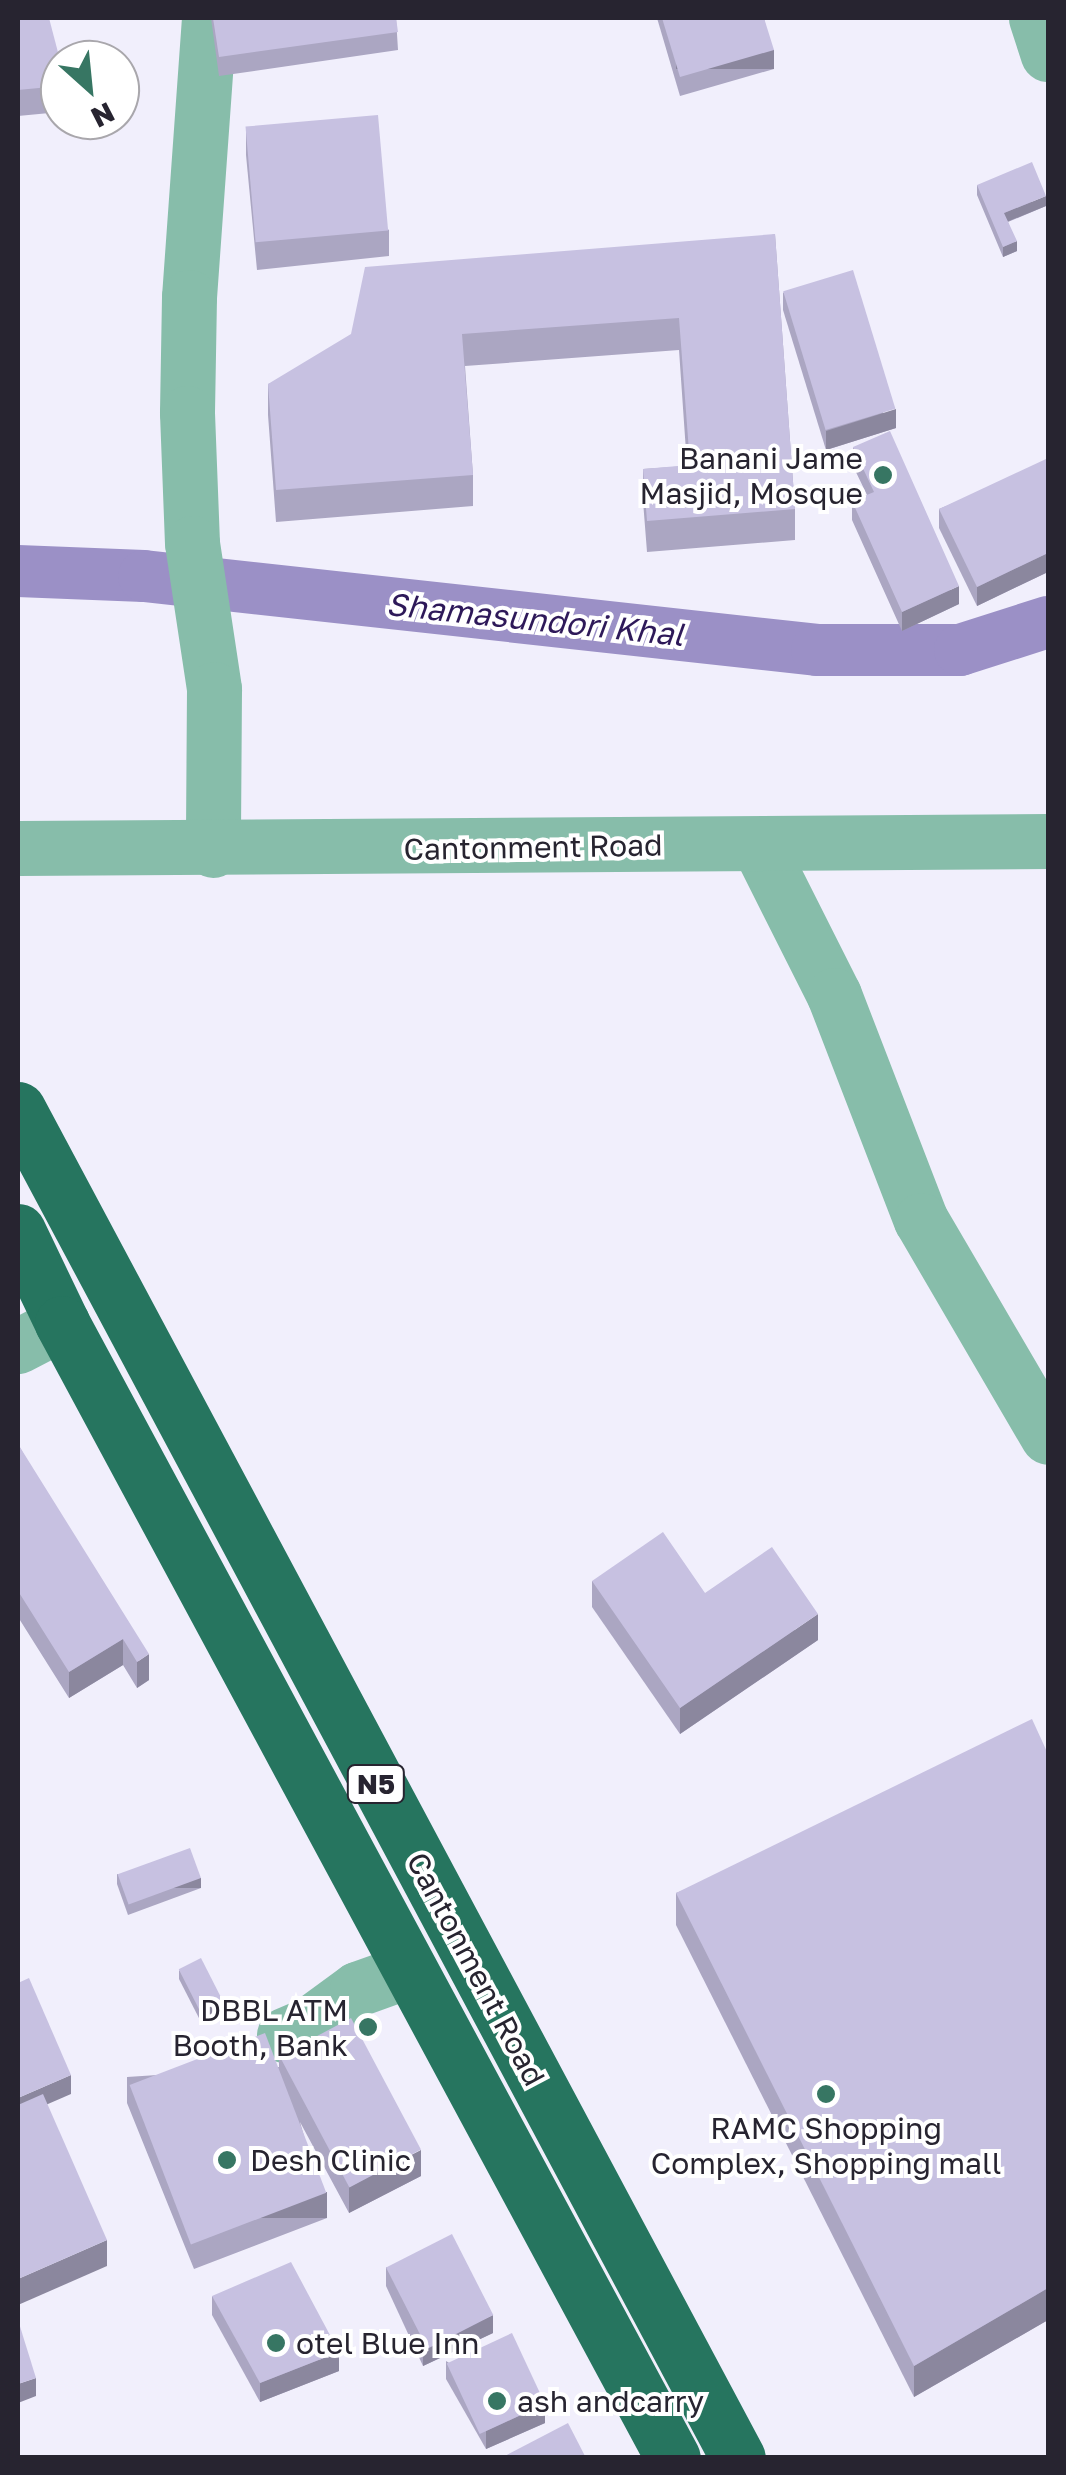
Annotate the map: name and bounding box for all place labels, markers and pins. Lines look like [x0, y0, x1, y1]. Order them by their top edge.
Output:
place label: Banani Jame Masjid, Mosque [640, 440, 863, 510]
marker: Banani Jame Masjid, Mosque [872, 464, 894, 486]
place label: DBBL ATM Booth, Bank [173, 1992, 348, 2062]
marker: DBBL ATM Booth, Bank [357, 2016, 379, 2038]
marker: RAMC Shopping Complex, Shopping mall [815, 2083, 837, 2105]
place label: RAMC Shopping Complex, Shopping mall [651, 2110, 1001, 2180]
place label: Desh Clinic [250, 2142, 411, 2178]
marker: Desh Clinic [214, 2147, 240, 2173]
place label: otel Blue Inn [296, 2325, 480, 2361]
marker: otel Blue Inn [265, 2332, 287, 2354]
place label: ash andcarry [517, 2383, 704, 2419]
marker: ash andcarry [486, 2390, 508, 2412]

